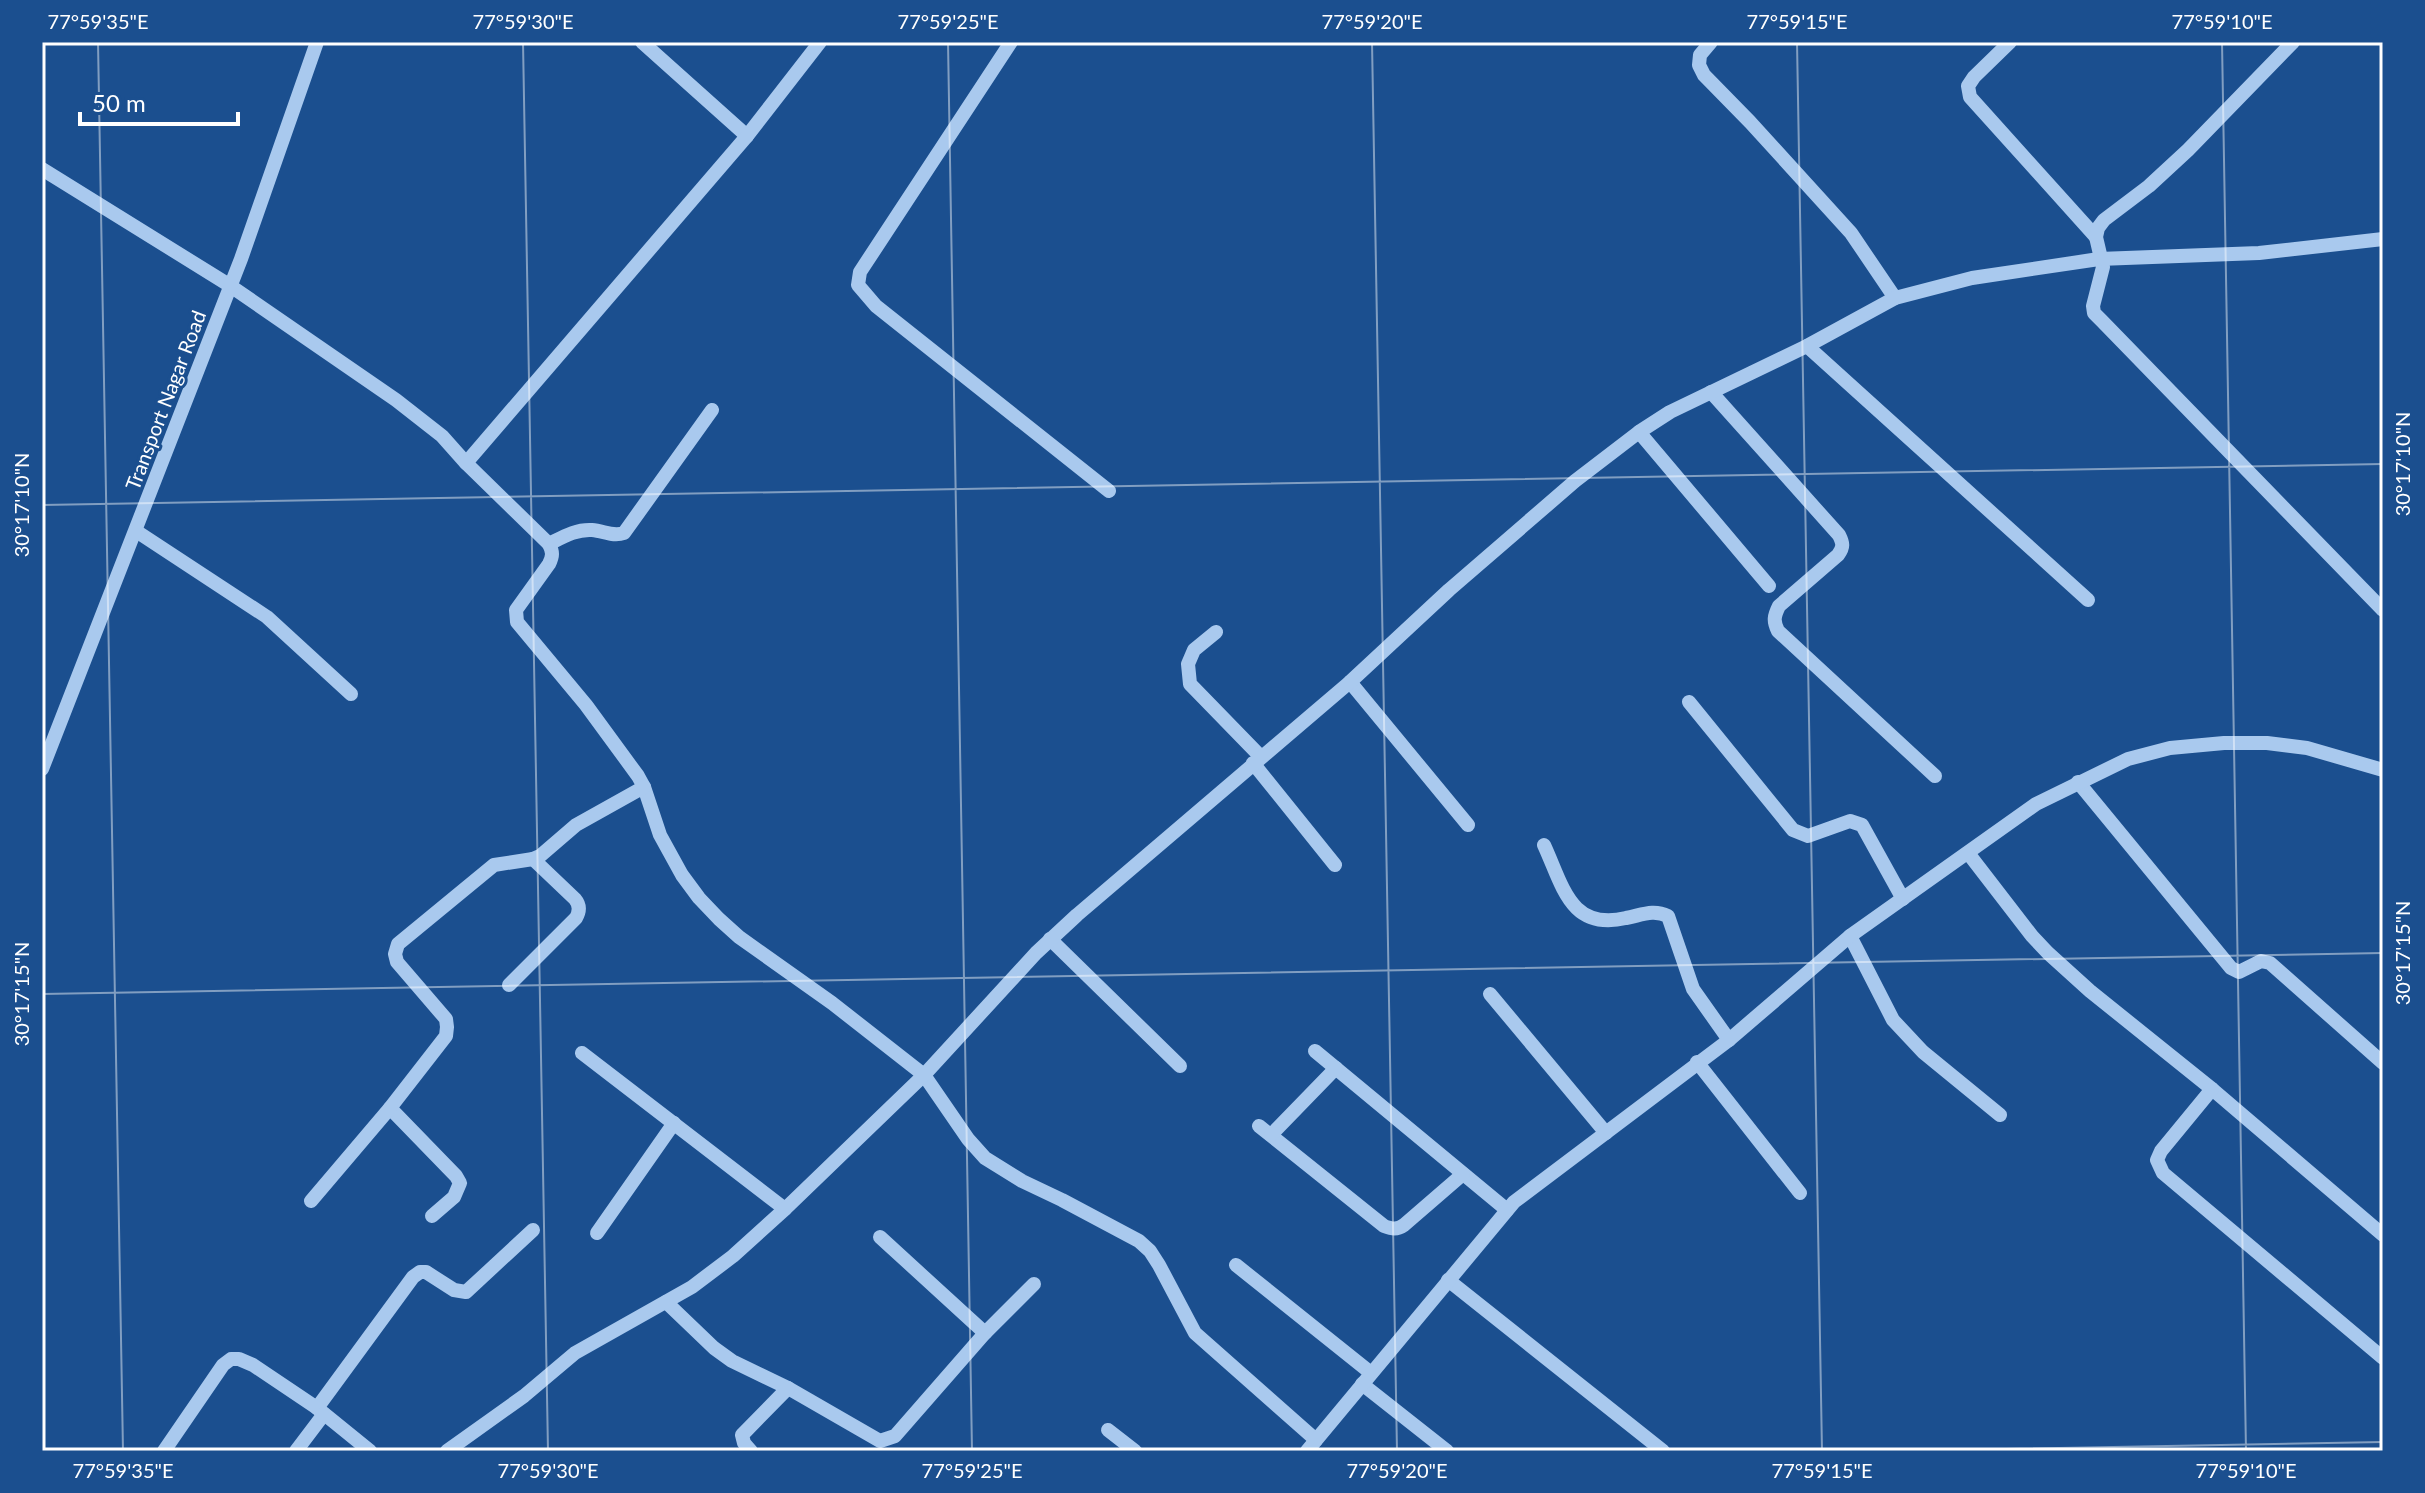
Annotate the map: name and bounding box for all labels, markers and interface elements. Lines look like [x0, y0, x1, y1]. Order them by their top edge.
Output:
text: 77°59'35"E [48, 9, 148, 33]
text: 77°59'30"E [473, 9, 573, 33]
text: 77°59'25"E [898, 9, 998, 33]
text: 77°59'20"E [1322, 9, 1422, 33]
text: 77°59'15"E [1747, 9, 1847, 33]
text: 77°59'10"E [2172, 9, 2272, 33]
scale bar [80, 76, 238, 126]
text: 50 m [92, 88, 146, 117]
street label: Transport Nagar Road [120, 307, 210, 493]
text: 30°17'10"N [2390, 412, 2414, 516]
text: 30°17'10"N [9, 453, 33, 557]
text: 30°17'15"N [2390, 901, 2414, 1005]
text: 30°17'15"N [9, 942, 33, 1046]
text: 77°59'35"E [73, 1458, 173, 1482]
text: 77°59'30"E [498, 1458, 598, 1482]
text: 77°59'25"E [922, 1458, 1022, 1482]
text: 77°59'20"E [1347, 1458, 1447, 1482]
text: 77°59'15"E [1772, 1458, 1872, 1482]
text: 77°59'10"E [2196, 1458, 2296, 1482]

